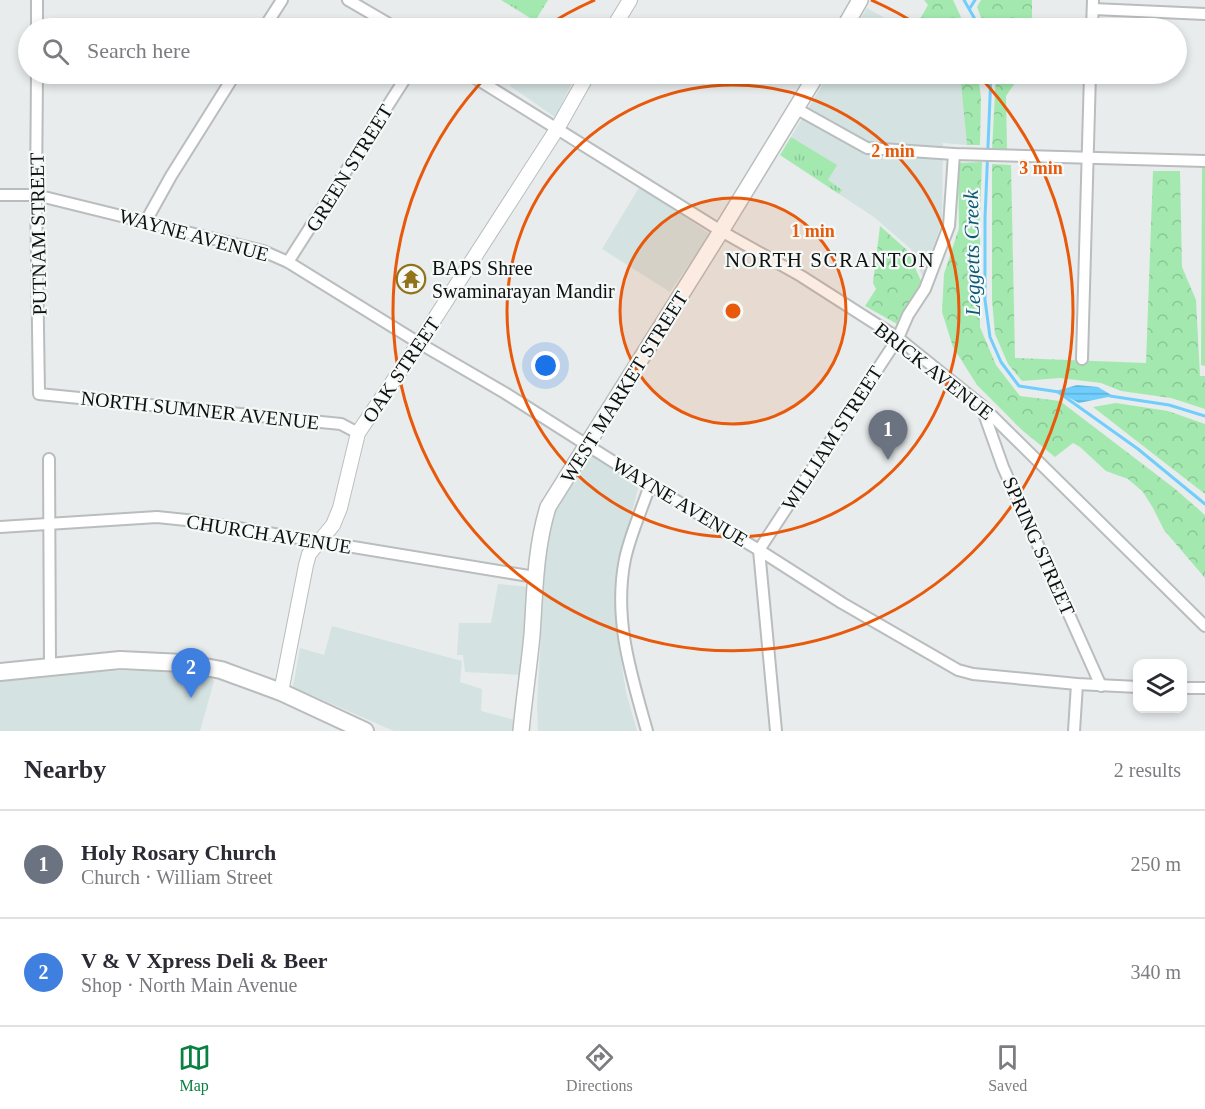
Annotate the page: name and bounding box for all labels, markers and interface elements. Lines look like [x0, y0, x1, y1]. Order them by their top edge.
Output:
search box [18, 18, 1187, 84]
icon: search [39, 35, 72, 68]
text: Search here [87, 38, 190, 63]
street label: GREEN STREET [301, 101, 397, 235]
text: 2 min [871, 141, 915, 161]
street label: PUTNAM STREET [26, 152, 50, 316]
text: 3 min [1019, 158, 1063, 178]
water label: Leggetts Creek [959, 189, 985, 317]
street label: WAYNE AVENUE [117, 204, 271, 266]
text: 1 min [791, 221, 835, 241]
district label: NORTH SCRANTON [725, 248, 935, 272]
place label: BAPS Shree Swaminarayan Mandir [432, 257, 615, 303]
temple icon: BAPS Shree Swaminarayan Mandir [395, 263, 427, 295]
street label: WEST MARKET STREET [556, 287, 692, 487]
centre of rings [723, 301, 743, 321]
street label: OAK STREET [358, 313, 444, 427]
street label: BRICK AVENUE [870, 318, 998, 424]
your location [531, 351, 560, 380]
street label: WILLIAM STREET [777, 362, 887, 514]
street label: NORTH SUMNER AVENUE [80, 387, 320, 433]
pin: 1 [868, 410, 908, 460]
street label: WAYNE AVENUE [608, 453, 752, 551]
street label: SPRING STREET [999, 473, 1079, 619]
street label: CHURCH AVENUE [185, 510, 353, 558]
pin: 2 [172, 648, 210, 698]
map controls [1133, 659, 1187, 713]
button: layers [1133, 659, 1187, 713]
text: Nearby [24, 755, 106, 784]
text: 2 results [1114, 759, 1181, 781]
text: Holy Rosary Church [81, 840, 276, 865]
text: 1 [39, 853, 49, 875]
text: 250 m [1130, 853, 1181, 875]
text: Church · William Street [81, 866, 273, 888]
text: V & V Xpress Deli & Beer [81, 948, 327, 973]
text: 2 [39, 961, 49, 983]
text: 340 m [1130, 961, 1181, 983]
text: Shop · North Main Avenue [81, 974, 297, 996]
tab: Map [178, 1041, 211, 1095]
tab: Directions [566, 1041, 633, 1095]
tab: Saved [988, 1041, 1027, 1095]

